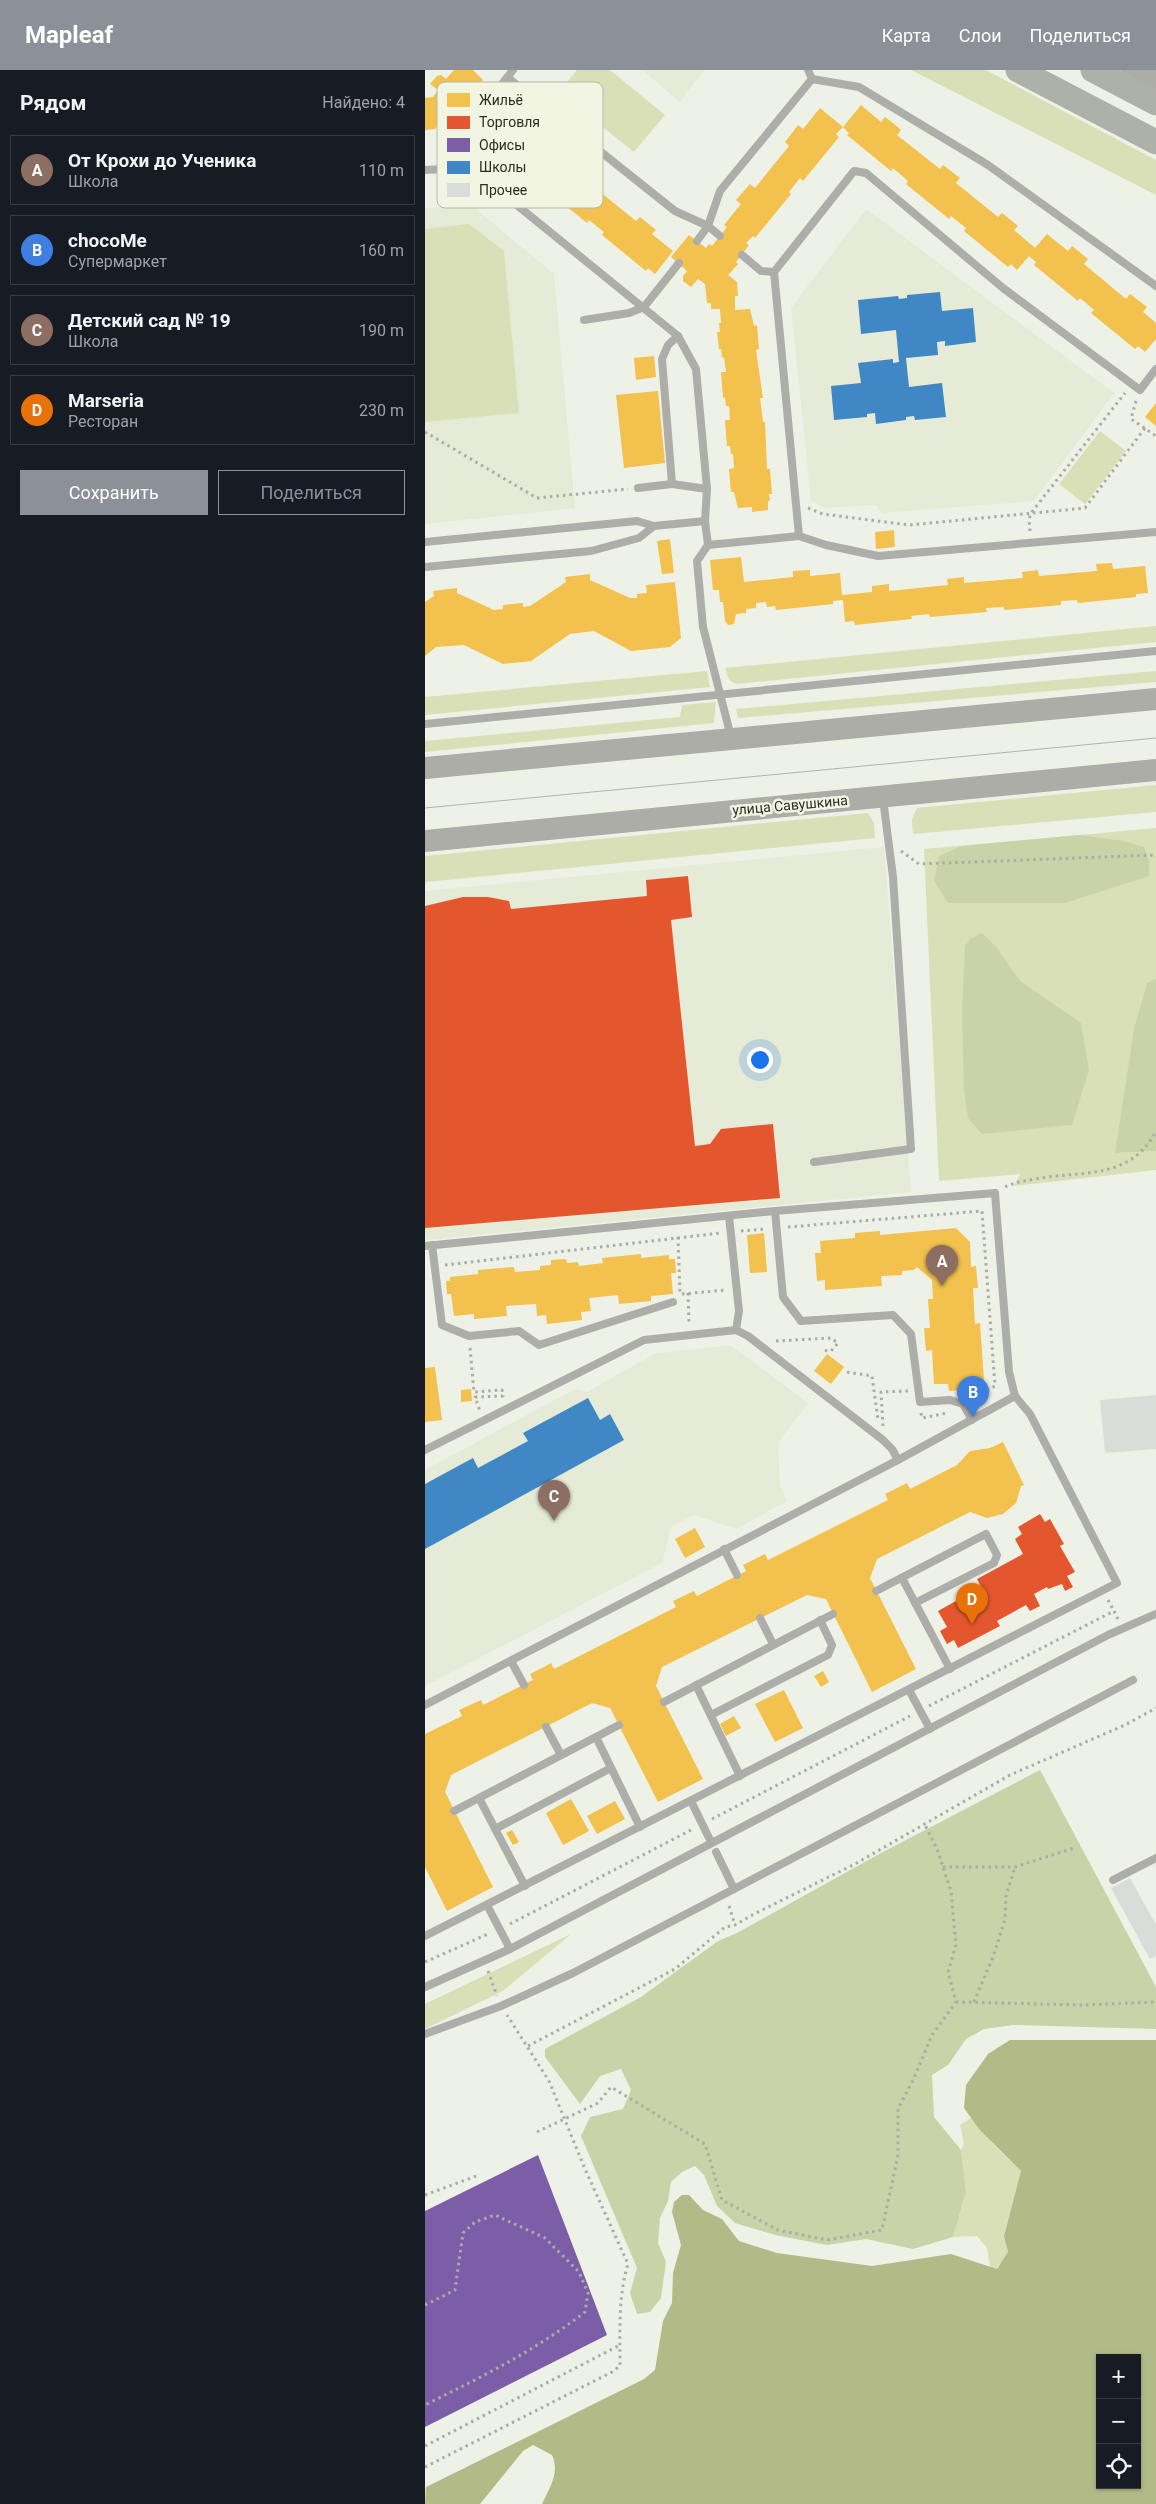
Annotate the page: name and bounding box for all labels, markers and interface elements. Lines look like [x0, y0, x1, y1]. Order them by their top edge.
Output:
text: Mapleaf [25, 21, 113, 49]
text: Карта [882, 25, 931, 46]
text: Слои [959, 25, 1002, 46]
text: Поделиться [1030, 25, 1131, 46]
legend [437, 82, 603, 208]
text: Рядом [20, 91, 86, 115]
text: Жильё [479, 92, 523, 108]
text: Найдено: 4 [322, 93, 405, 112]
text: Торговля [479, 114, 540, 130]
text: Офисы [479, 137, 525, 153]
text: От Крохи до Ученика [68, 149, 256, 172]
text: Школы [479, 159, 526, 175]
text: A [32, 161, 42, 180]
text: 110 m [359, 161, 404, 180]
text: Школа [68, 172, 119, 191]
text: Прочее [479, 182, 527, 198]
text: chocoMe [68, 229, 147, 252]
text: B [32, 241, 42, 260]
text: 160 m [359, 241, 404, 260]
text: Супермаркет [68, 252, 167, 271]
text: Детский сад № 19 [68, 309, 231, 332]
text: C [32, 321, 42, 340]
text: 190 m [359, 321, 404, 340]
text: Школа [68, 332, 119, 351]
text: Marseria [68, 389, 144, 412]
text: D [32, 401, 42, 420]
text: 230 m [359, 401, 404, 420]
text: Ресторан [68, 412, 138, 431]
button: Сохранить [20, 470, 208, 515]
button: Поделиться [218, 470, 405, 515]
street label: улица Савушкина [732, 792, 848, 818]
your location [747, 1047, 773, 1073]
pin: A [926, 1245, 958, 1286]
pin: B [957, 1376, 989, 1417]
pin: C [538, 1480, 570, 1521]
pin: D [956, 1583, 988, 1624]
map controls [1096, 2354, 1141, 2489]
button: + [1096, 2354, 1141, 2399]
button: − [1096, 2399, 1141, 2444]
button: locate [1096, 2444, 1141, 2489]

